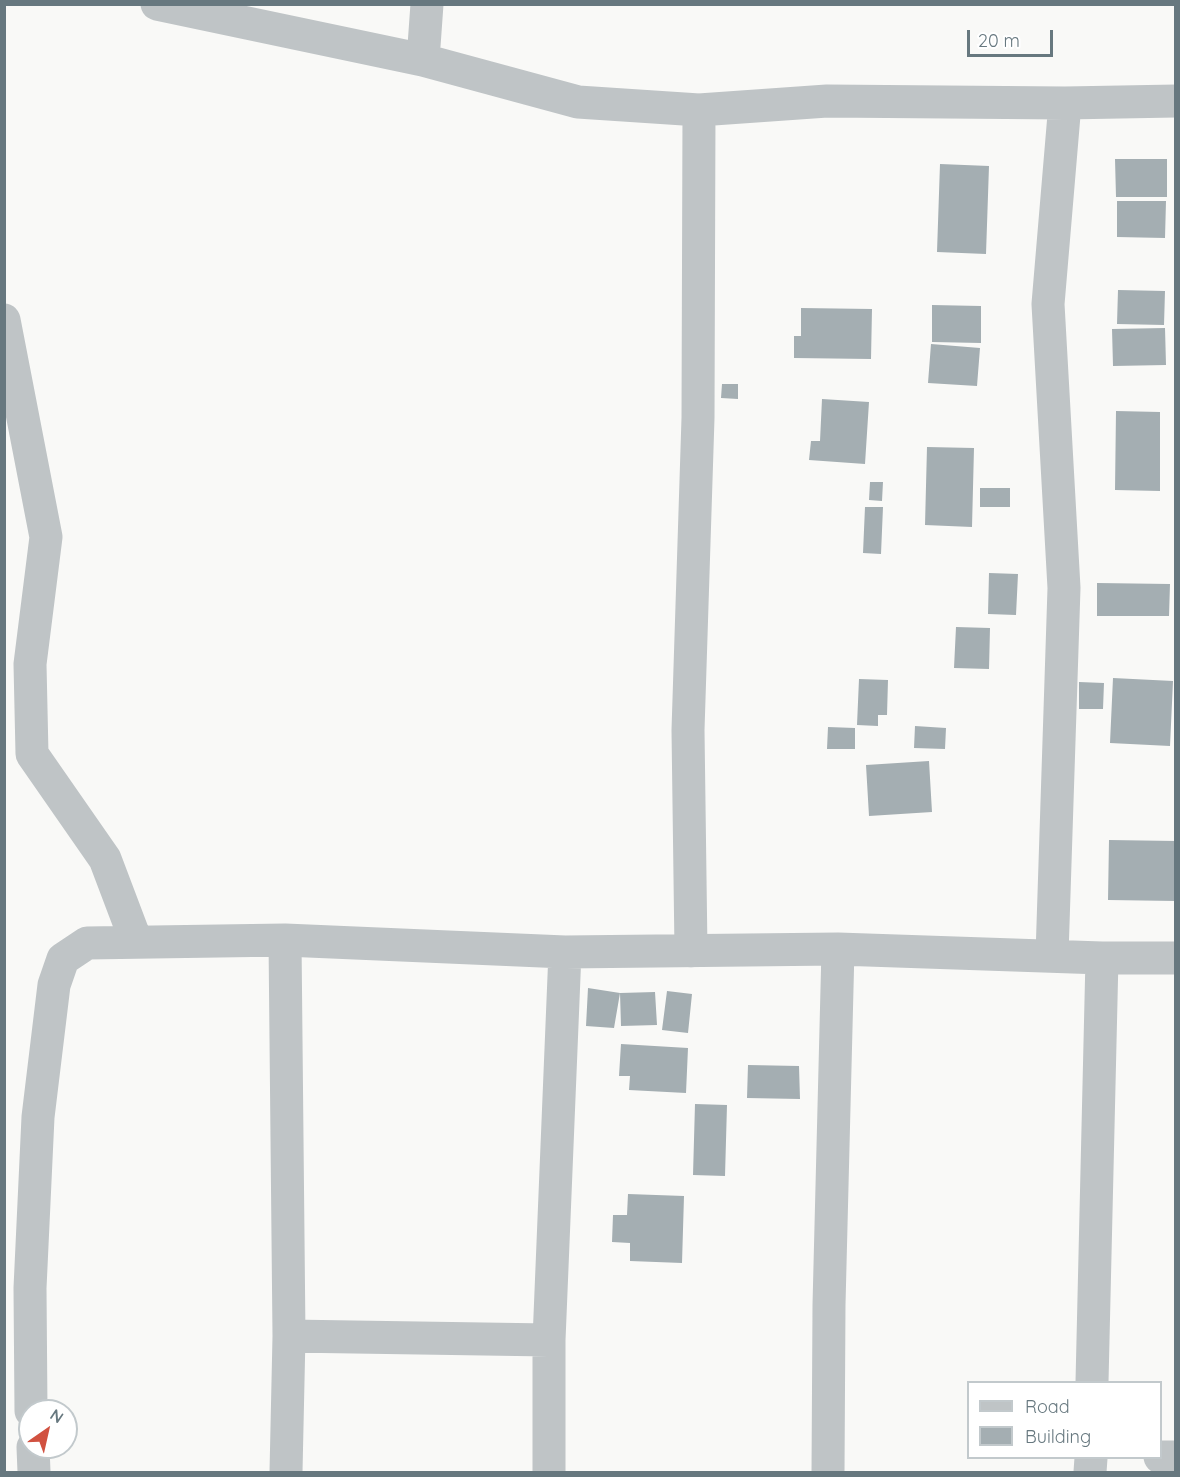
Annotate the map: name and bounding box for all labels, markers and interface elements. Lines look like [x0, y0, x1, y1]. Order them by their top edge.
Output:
scale bar [970, 18, 1056, 56]
text: 20 m [978, 29, 1020, 52]
legend [967, 1381, 1162, 1459]
text: Road [1025, 1395, 1070, 1418]
north arrow [18, 1399, 78, 1459]
text: N [46, 1404, 67, 1427]
text: Building [1025, 1425, 1091, 1448]

